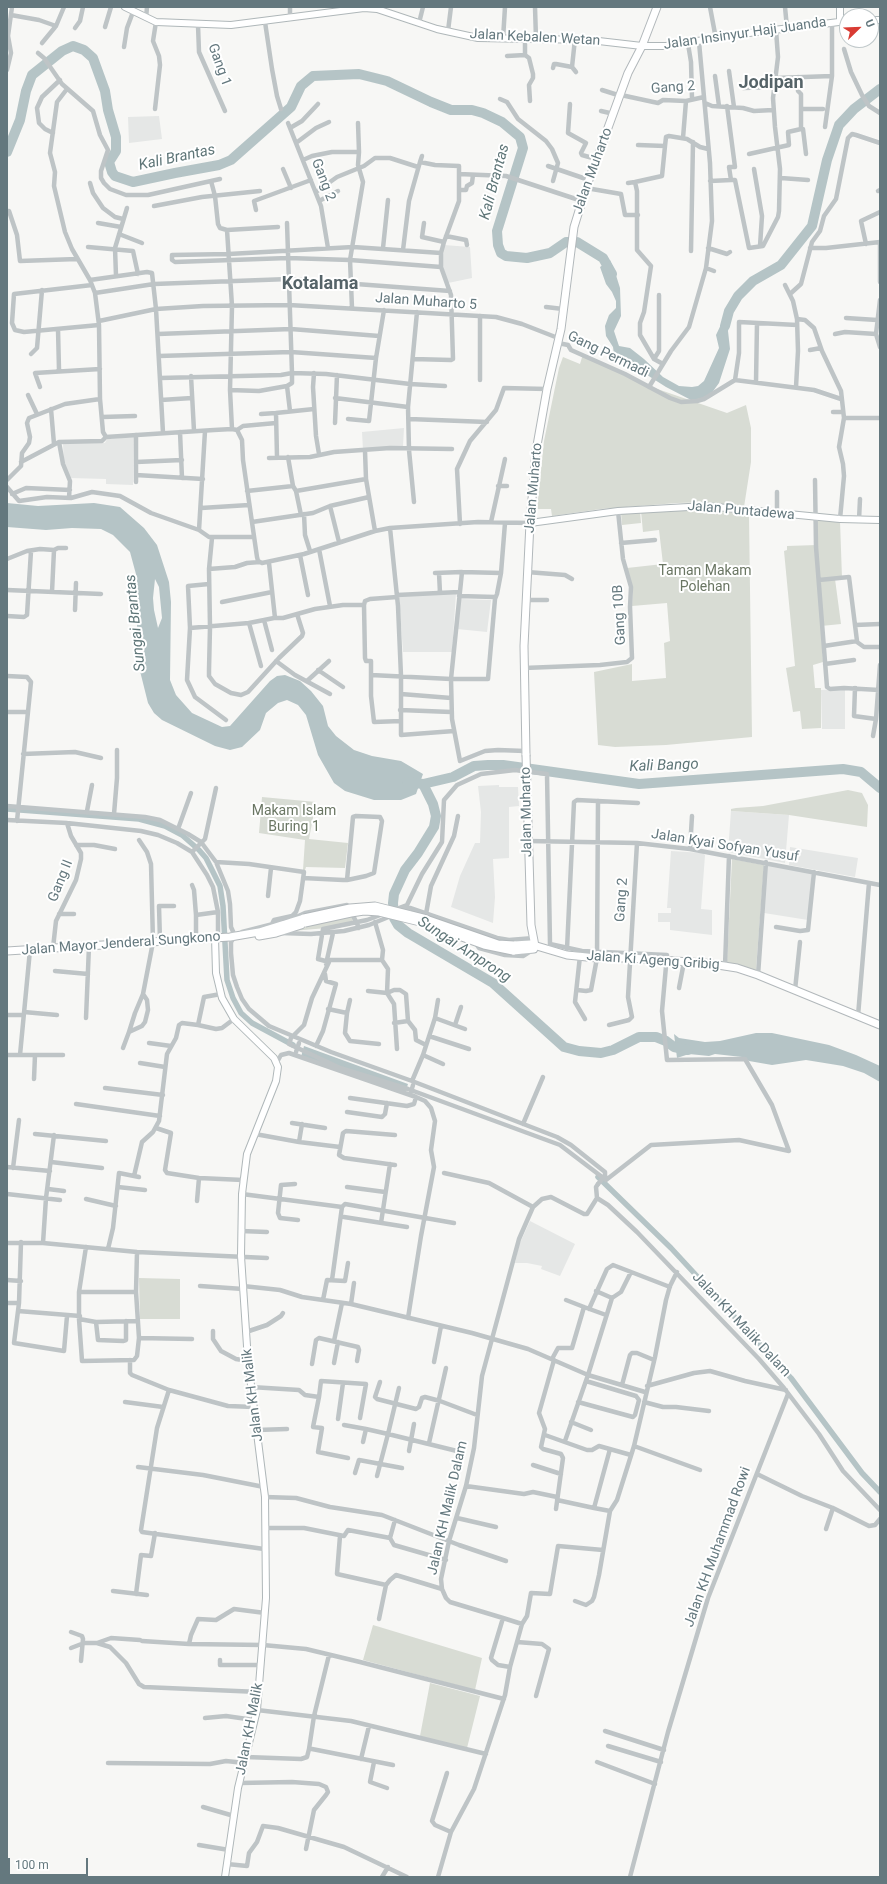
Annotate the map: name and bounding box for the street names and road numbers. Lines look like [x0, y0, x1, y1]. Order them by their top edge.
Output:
street label: Jalan Insinyur Haji Juanda [663, 14, 827, 54]
street label: Jalan Kebalen Wetan [469, 26, 601, 50]
street label: Gang 1 [204, 41, 234, 89]
street label: Gang 2 [650, 78, 696, 98]
street label: Jalan Muharto [570, 126, 616, 216]
street label: Gang 2 [307, 156, 339, 204]
street label: Jalan Muharto 5 [375, 290, 477, 314]
street label: Gang Permadi [565, 328, 651, 382]
street label: Jalan Muharto [522, 442, 546, 534]
street label: Jalan Puntadewa [687, 498, 795, 524]
street label: Gang 10B [610, 584, 630, 646]
street label: Jalan Muharto [518, 767, 536, 857]
street label: Jalan Kyai Sofyan Yusuf [650, 826, 800, 866]
street label: Gang II [45, 858, 77, 904]
street label: Gang 2 [612, 877, 632, 923]
street label: Jalan Mayor Jenderal Sungkono [21, 929, 221, 959]
street label: Jalan Ki Ageng Gribig [586, 948, 720, 974]
street label: Jalan KH Malik Dalam [688, 1269, 794, 1381]
street label: Jalan KH Malik [239, 1348, 267, 1442]
street label: Jalan KH Malik Dalam [424, 1439, 472, 1577]
street label: Jalan KH Muhammad Rowi [681, 1465, 755, 1629]
street label: Jalan KH Malik [233, 1681, 267, 1777]

